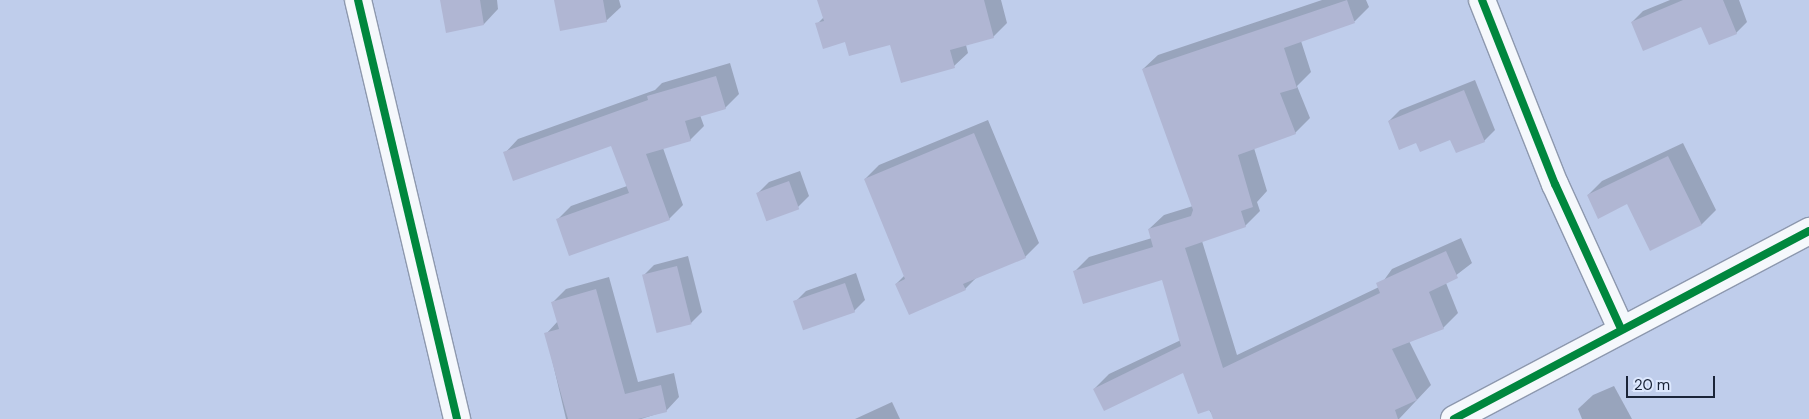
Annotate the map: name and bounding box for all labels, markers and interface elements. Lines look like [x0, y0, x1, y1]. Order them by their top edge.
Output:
scale bar [1629, 366, 1718, 398]
text: 20 m [1634, 375, 1670, 395]

